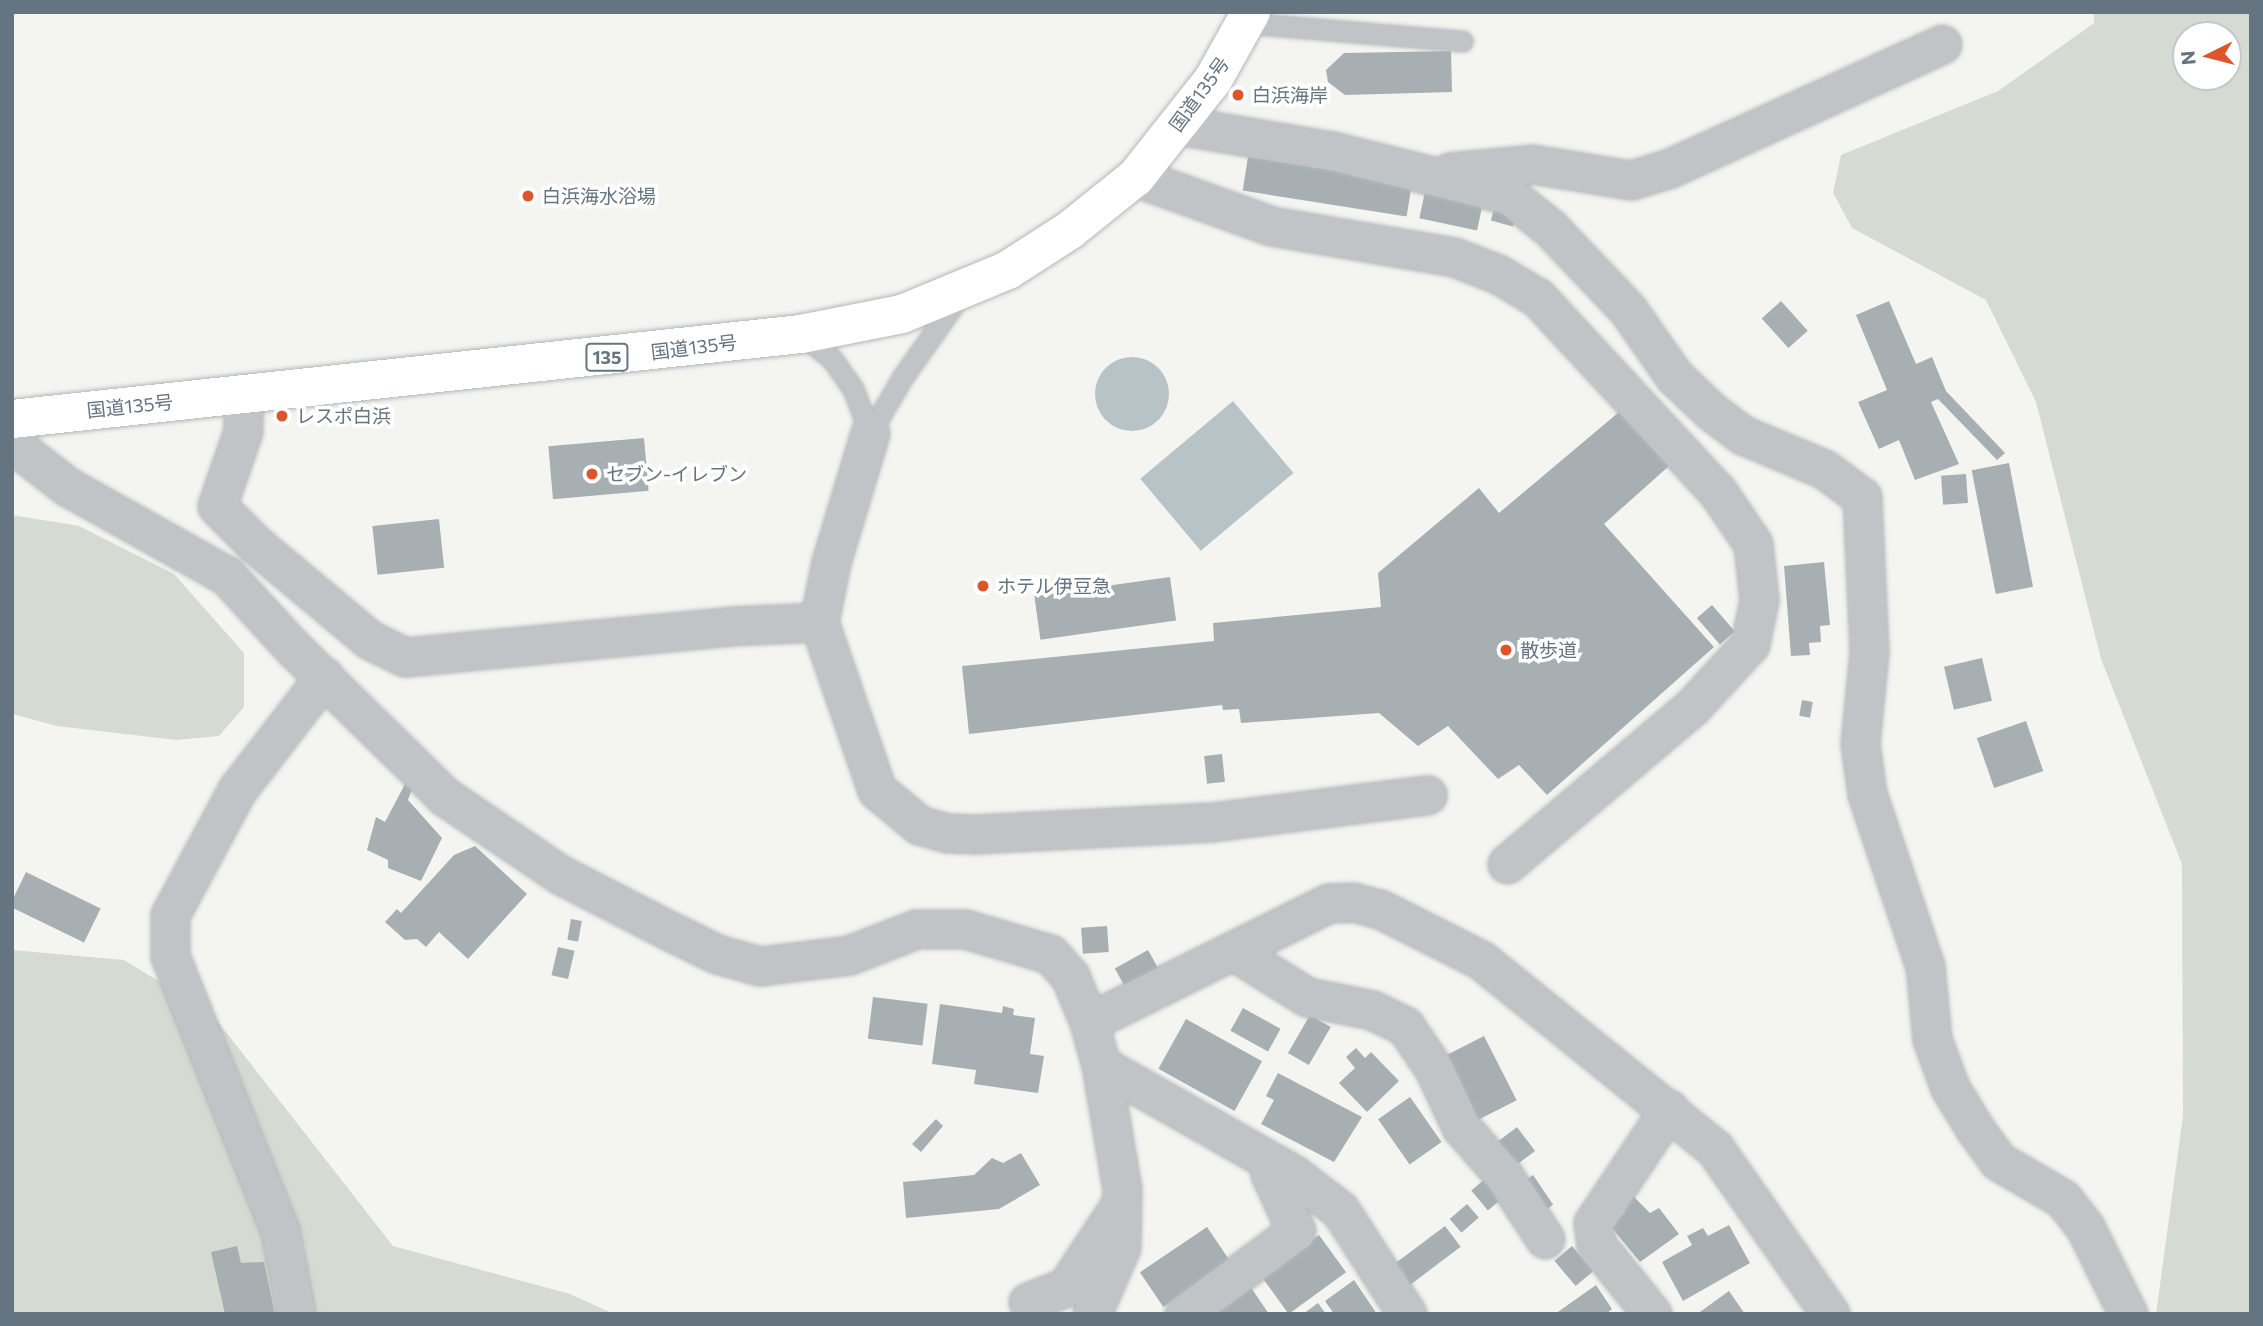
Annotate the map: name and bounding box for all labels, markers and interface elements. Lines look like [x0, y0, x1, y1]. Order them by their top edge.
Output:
north arrow [2172, 21, 2242, 91]
text: N [2175, 50, 2200, 66]
street label: 国道135号 [1164, 52, 1234, 136]
place label: 白浜海岸 [1252, 84, 1328, 106]
marker: 白浜海岸 [1230, 87, 1246, 103]
place label: 白浜海水浴場 [542, 185, 656, 207]
marker: 白浜海水浴場 [520, 188, 536, 204]
street label: 国道135号 [649, 330, 739, 364]
road number: 135 [584, 342, 630, 372]
street label: 国道135号 [86, 390, 174, 422]
place label: レスポ白浜 [296, 405, 391, 427]
marker: レスポ白浜 [274, 408, 290, 424]
place label: セブン-イレブン [606, 463, 747, 485]
marker: セブン-イレブン [584, 466, 600, 482]
place label: ホテル伊豆急 [997, 575, 1111, 597]
marker: ホテル伊豆急 [975, 578, 991, 594]
place label: 散歩道 [1520, 639, 1577, 661]
marker: 散歩道 [1498, 642, 1514, 658]

